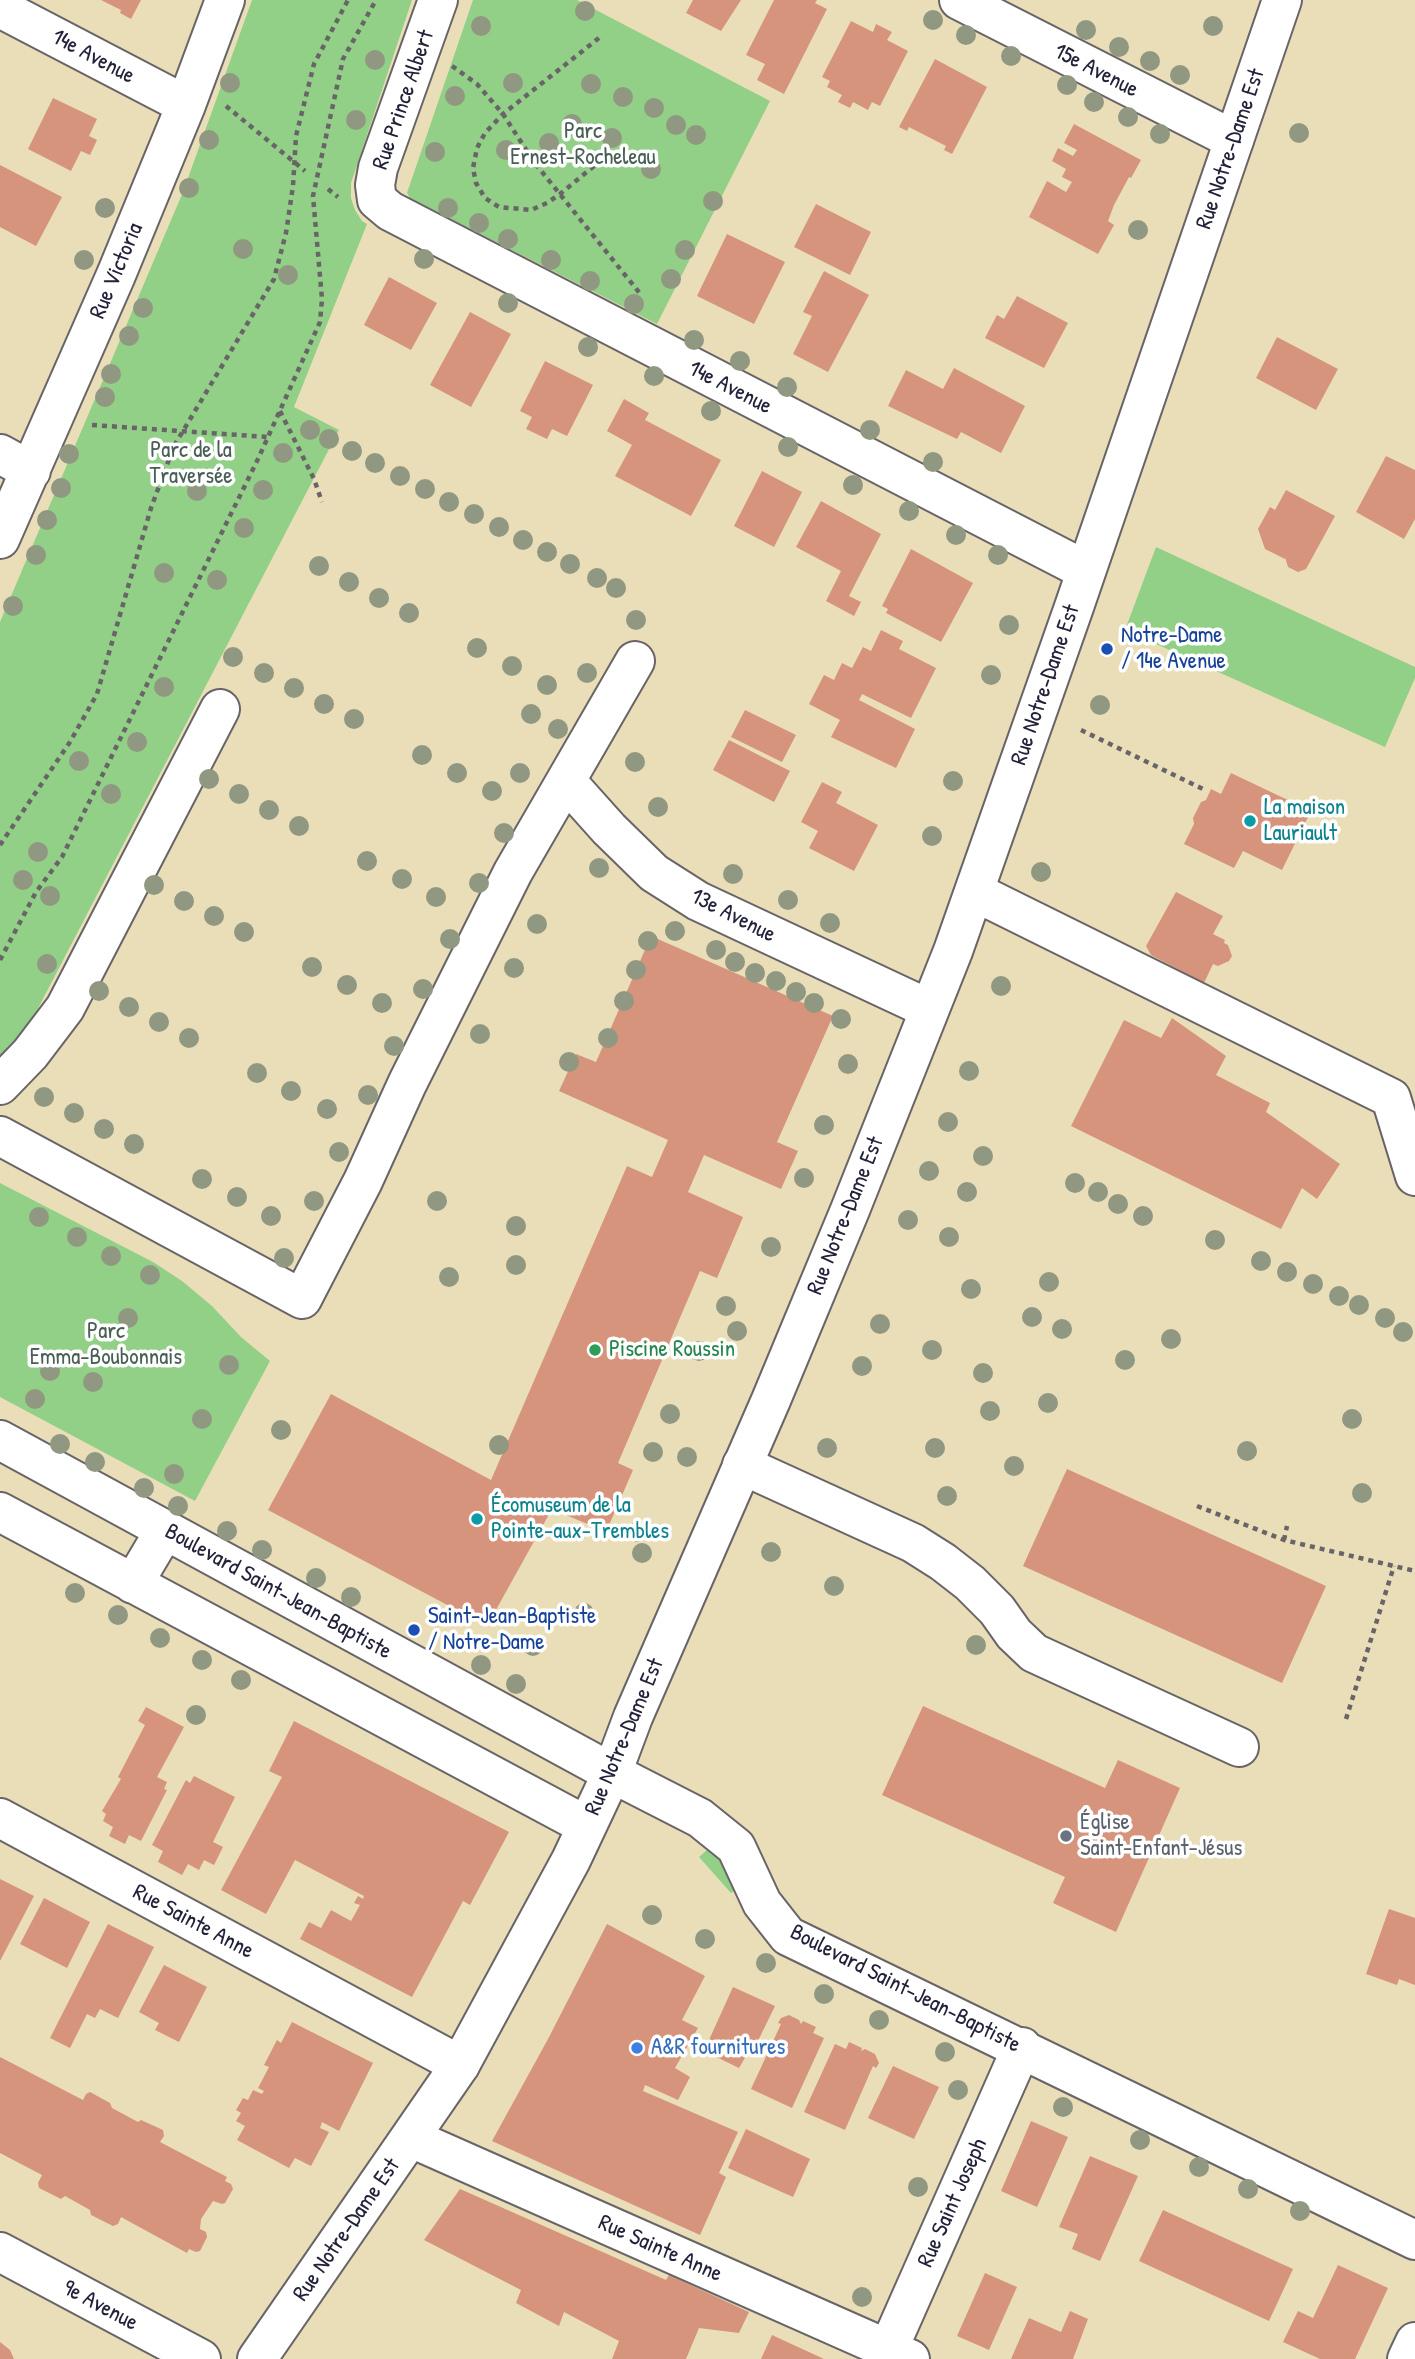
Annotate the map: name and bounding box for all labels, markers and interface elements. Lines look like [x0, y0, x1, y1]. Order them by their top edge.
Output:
street label: 14e Avenue [47, 24, 139, 90]
street label: Rue Prince Albert [367, 27, 441, 173]
street label: 15e Avenue [1049, 38, 1143, 104]
street label: Rue Notre-Dame Est [1191, 65, 1271, 233]
park label: Parc Ernest-Rocheleau [510, 118, 656, 172]
street label: Rue Victoria [85, 219, 149, 323]
street label: 14e Avenue [684, 355, 776, 421]
park label: Parc de la Traversée [149, 437, 233, 491]
street label: Rue Notre-Dame Est [1006, 601, 1086, 769]
place label: Notre-Dame / 14e Avenue [1121, 622, 1226, 676]
marker: Notre-Dame / 14e Avenue [1099, 641, 1115, 657]
place label: La maison Lauriault [1264, 794, 1345, 848]
marker: La maison Lauriault [1242, 813, 1258, 829]
street label: 13e Avenue [686, 883, 780, 949]
street label: Rue Notre-Dame Est [802, 1133, 890, 1299]
park label: Parc Emma-Boubonnais [30, 1318, 182, 1372]
place label: Piscine Roussin [609, 1336, 735, 1364]
marker: Piscine Roussin [587, 1342, 603, 1358]
place label: Écomuseum de la Pointe-aux-Trembles [491, 1492, 669, 1546]
marker: Écomuseum de la Pointe-aux-Trembles [469, 1511, 485, 1527]
street label: Boulevard Saint-Jean-Baptiste [160, 1518, 396, 1666]
place label: Saint-Jean-Baptiste / Notre-Dame [428, 1603, 596, 1657]
marker: Saint-Jean-Baptiste / Notre-Dame [406, 1622, 422, 1638]
street label: Rue Notre-Dame Est [580, 1654, 670, 1820]
place label: Église Saint-Enfant-Jésus [1080, 1809, 1242, 1863]
marker: Église Saint-Enfant-Jésus [1058, 1828, 1074, 1844]
street label: Rue Sainte Anne [128, 1879, 258, 1965]
street label: Boulevard Saint-Jean-Baptiste [785, 1919, 1025, 2059]
place label: A&R fournitures [651, 2034, 785, 2062]
marker: A&R fournitures [629, 2040, 645, 2056]
street label: Rue Saint Joseph [912, 2134, 994, 2272]
street label: Rue Notre-Dame Est [288, 2153, 406, 2307]
street label: Rue Sainte Anne [594, 2209, 726, 2289]
street label: 9e Avenue [58, 2275, 142, 2337]

